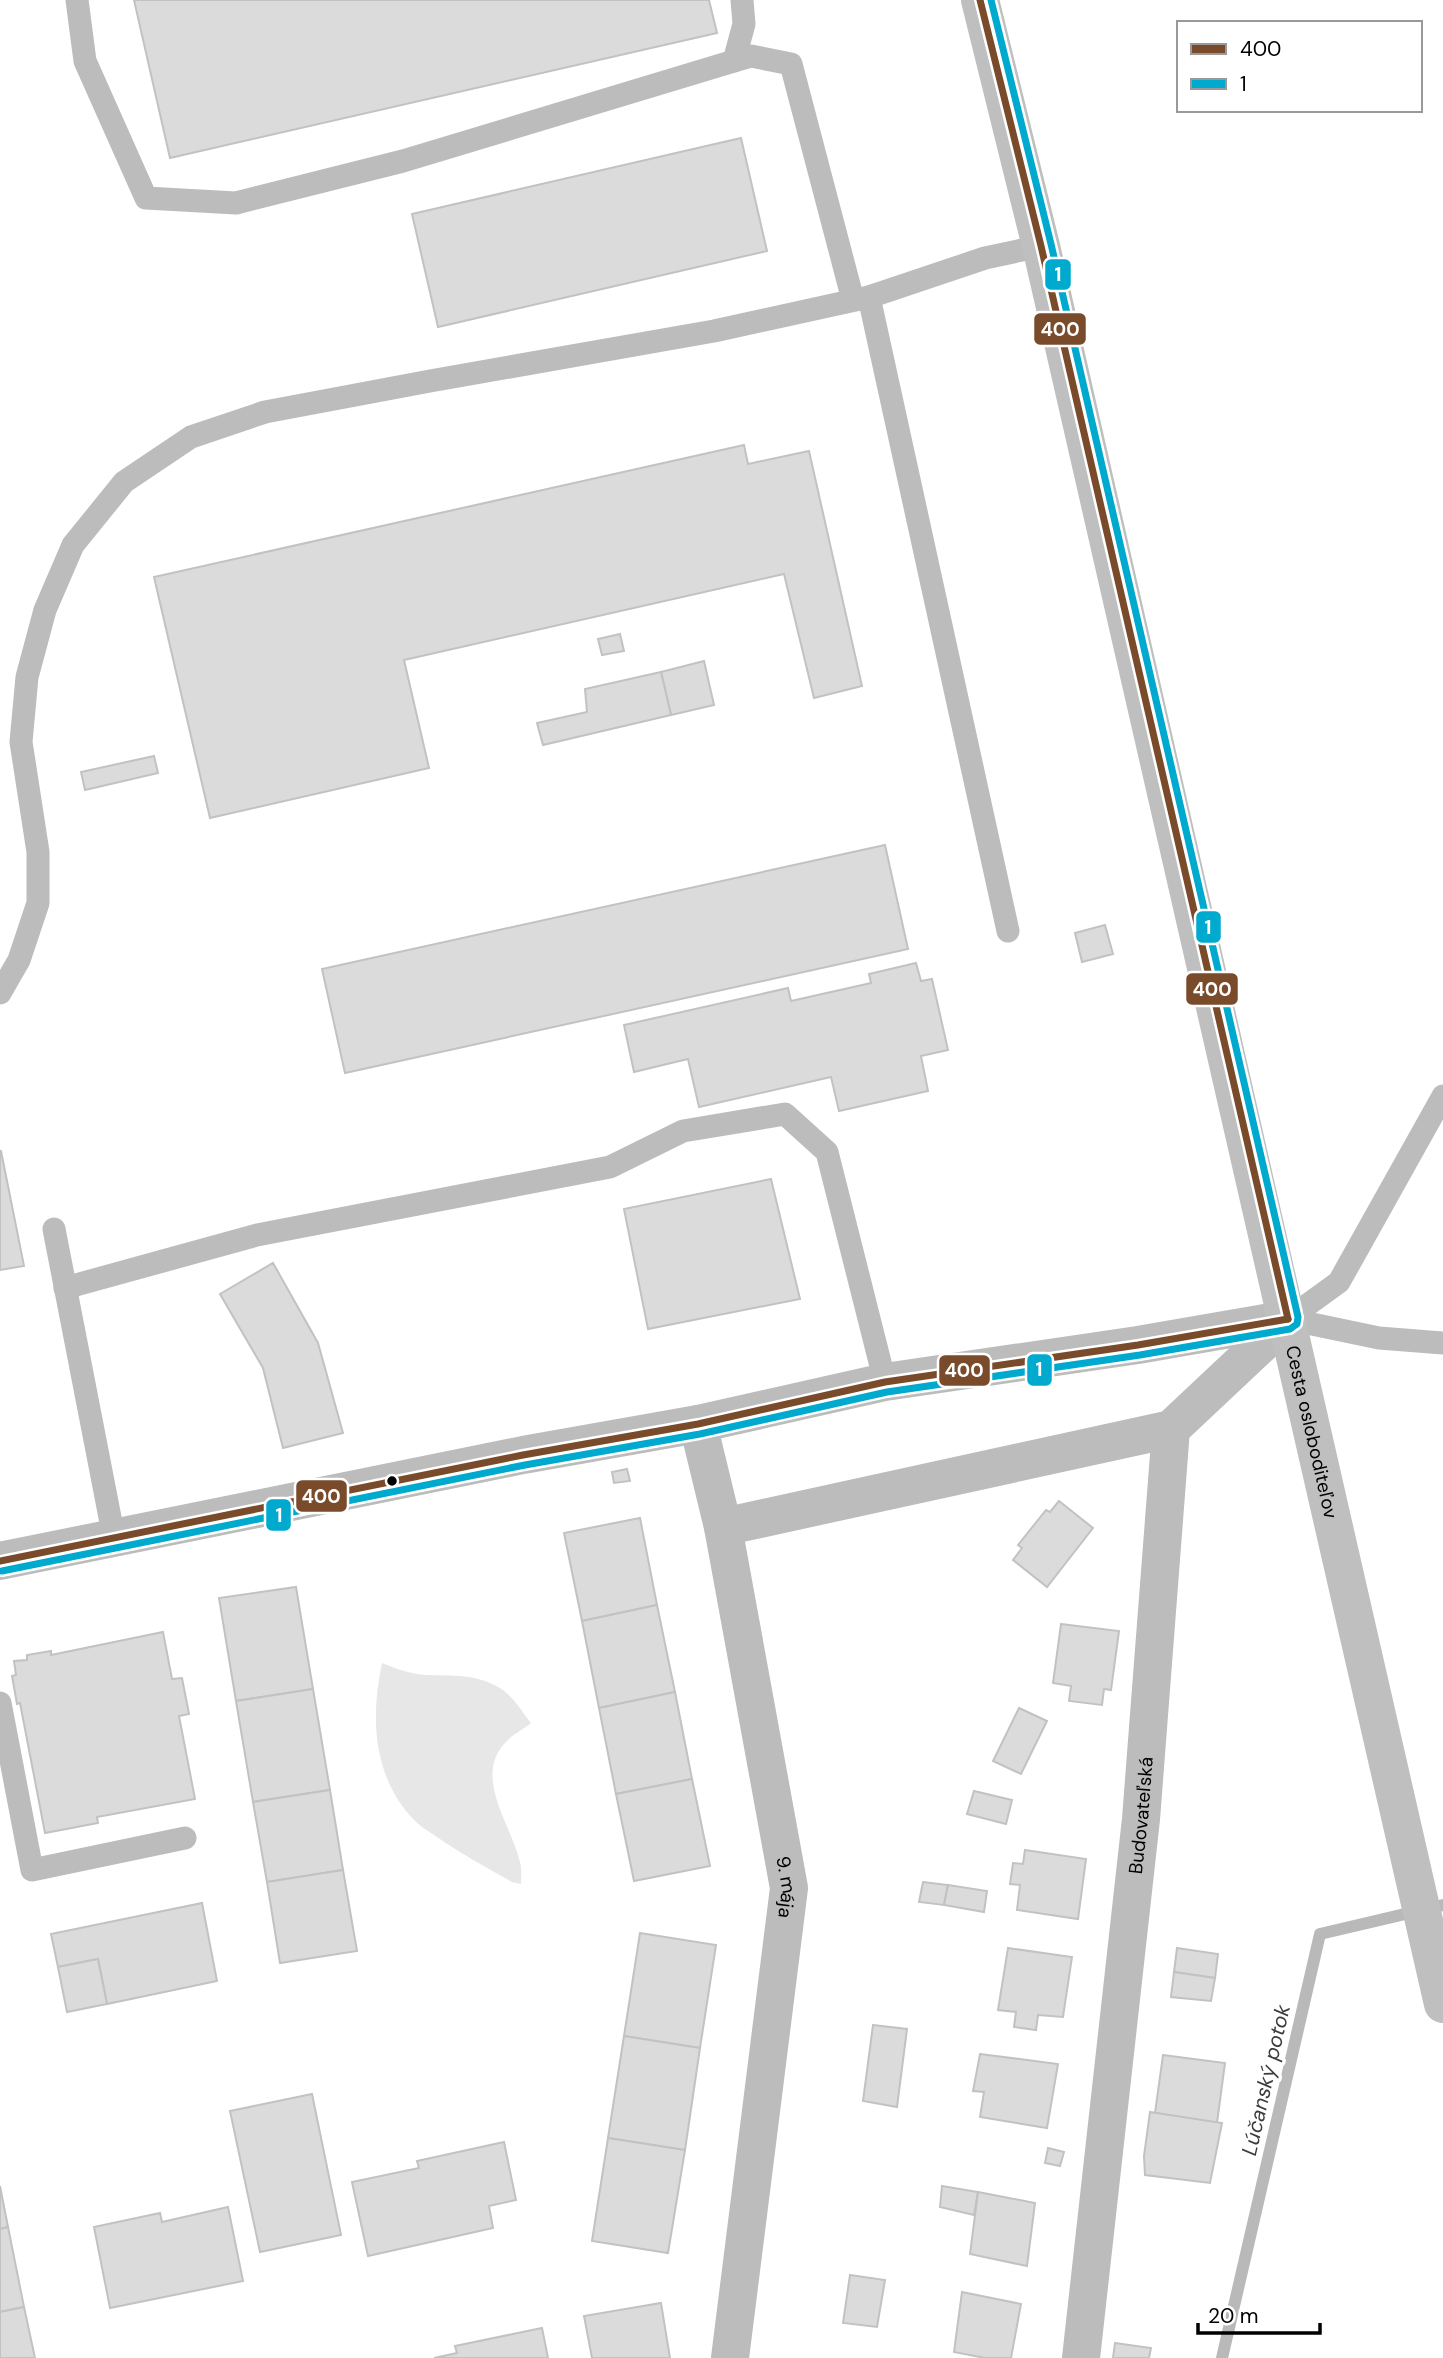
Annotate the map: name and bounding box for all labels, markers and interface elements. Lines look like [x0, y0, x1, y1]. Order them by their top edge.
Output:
legend [1177, 21, 1422, 112]
text: 400 [1240, 35, 1281, 63]
text: 1 [1240, 70, 1247, 98]
line badge: 1 [1044, 258, 1072, 291]
text: 1 [1055, 262, 1061, 287]
line badge: 400 [1033, 312, 1087, 346]
text: 400 [1040, 317, 1080, 342]
line badge: 1 [1195, 910, 1222, 944]
text: 1 [1205, 915, 1211, 940]
line badge: 400 [1185, 972, 1239, 1006]
text: 400 [1192, 977, 1232, 1002]
street label: Cesta osloboditeľov [1280, 1343, 1344, 1521]
line badge: 1 [1026, 1353, 1053, 1387]
line badge: 400 [938, 1354, 991, 1387]
text: 1 [1036, 1357, 1042, 1382]
text: 400 [944, 1358, 984, 1383]
unlabelled marker [385, 1474, 399, 1488]
line badge: 400 [295, 1479, 348, 1513]
text: 400 [301, 1484, 341, 1509]
line badge: 1 [265, 1498, 292, 1532]
text: 1 [276, 1503, 282, 1528]
street label: Budovateľská [1123, 1756, 1159, 1875]
street label: 9. mája [770, 1854, 802, 1920]
water label: Lúčanský potok [1235, 2002, 1297, 2158]
scale bar [1198, 2292, 1320, 2336]
text: 20 m [1208, 2302, 1259, 2330]

